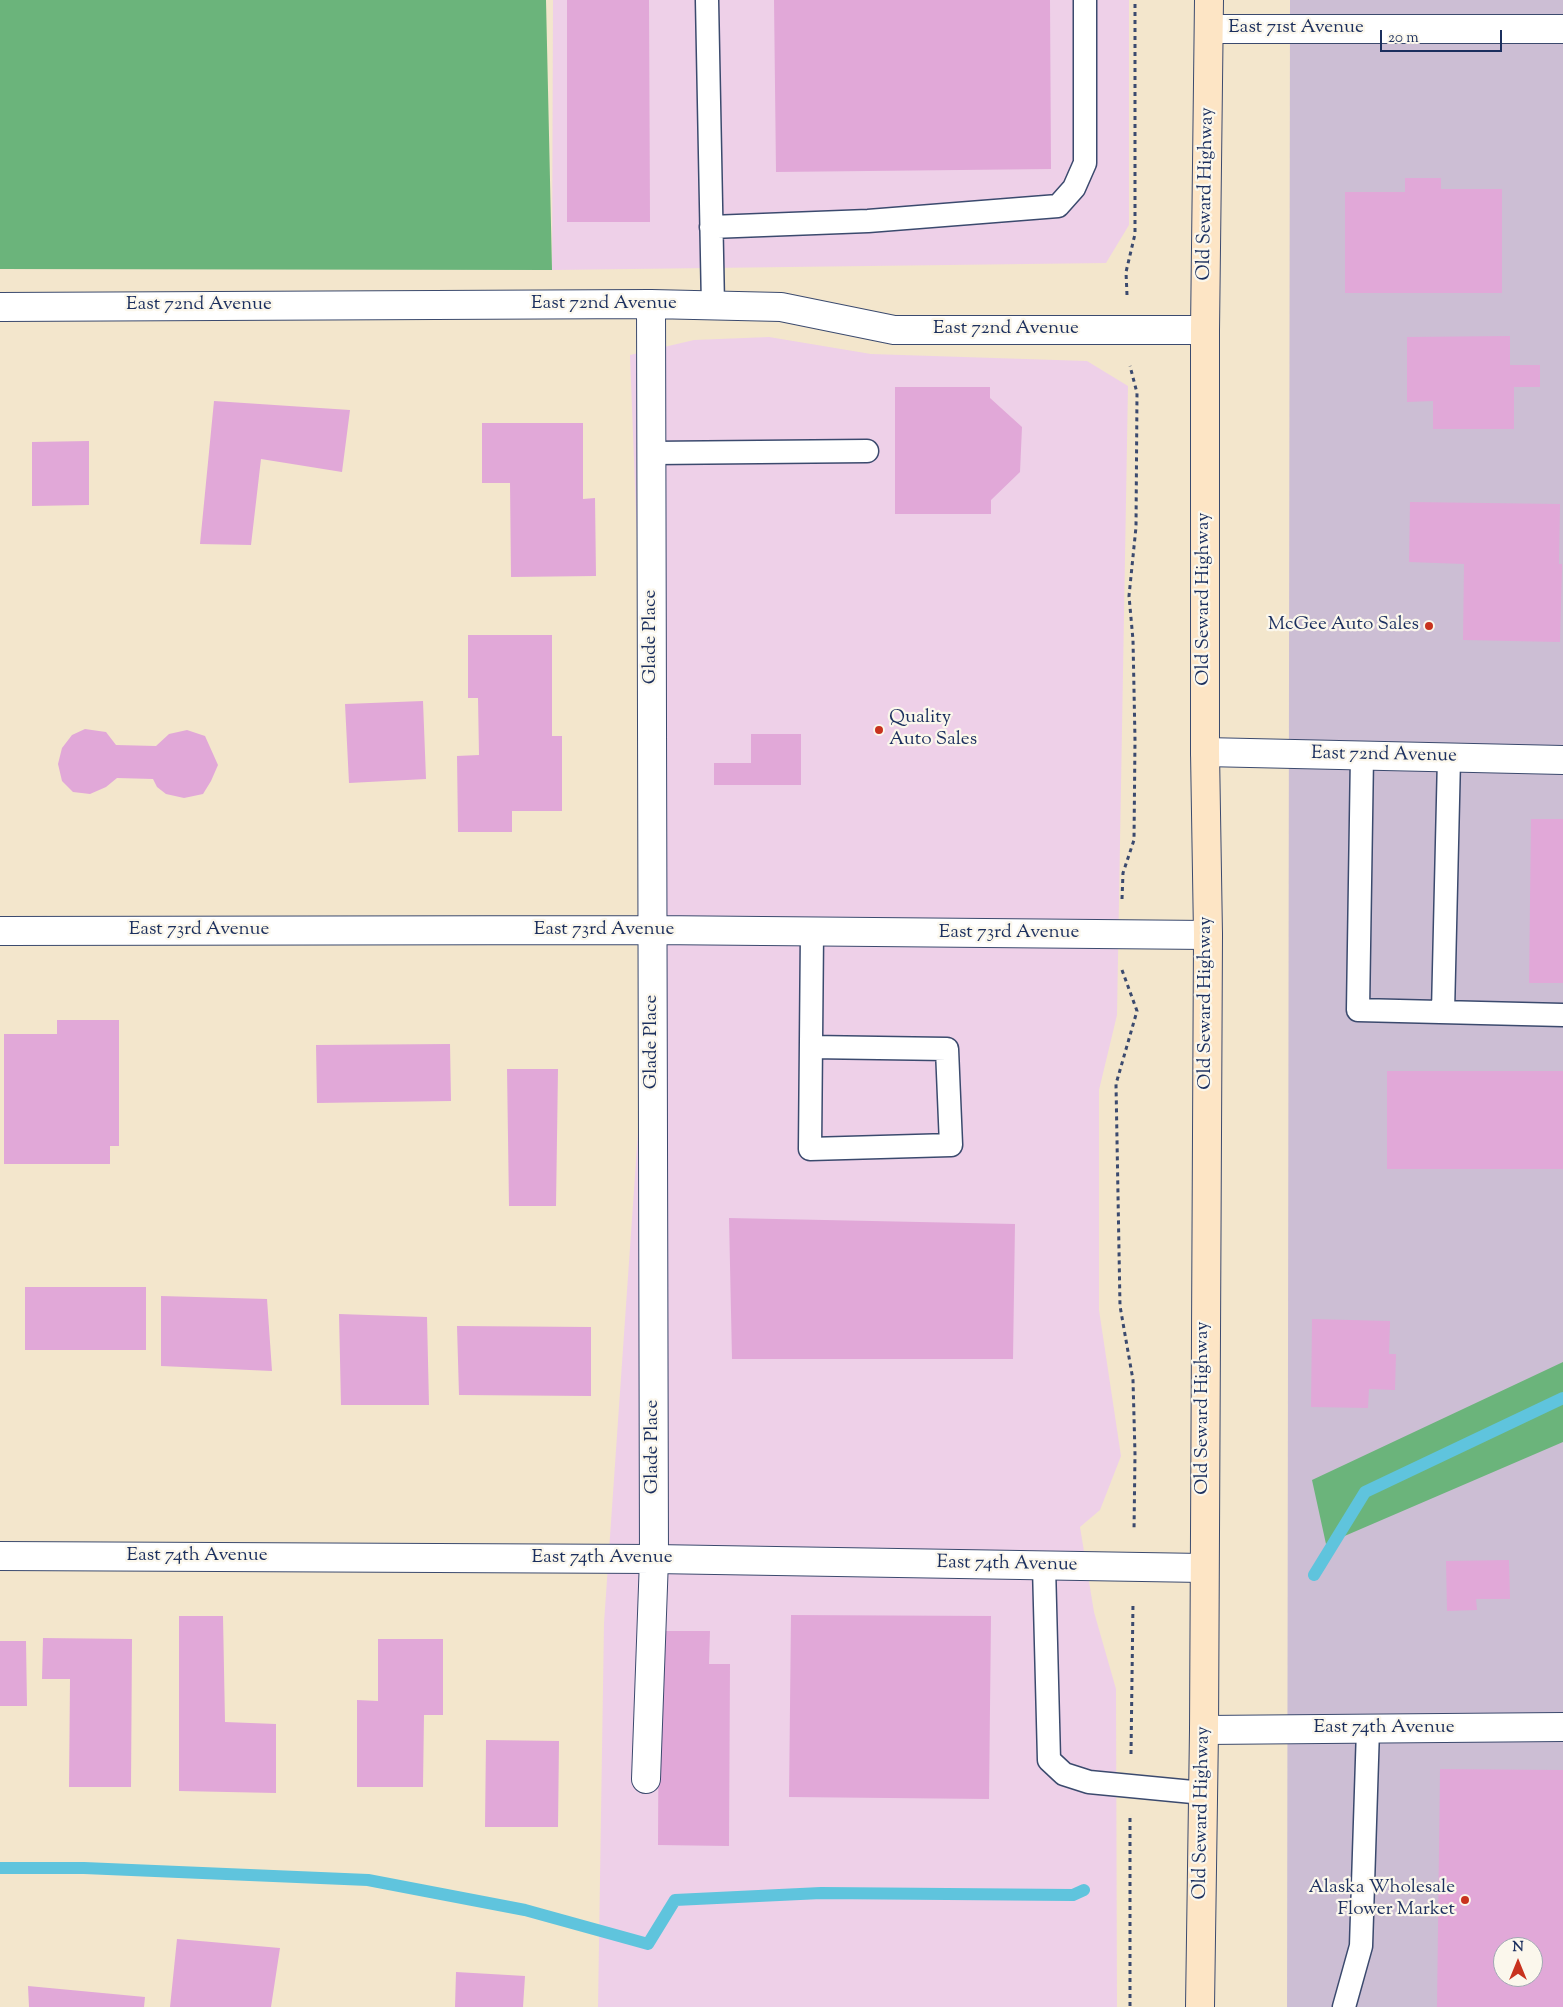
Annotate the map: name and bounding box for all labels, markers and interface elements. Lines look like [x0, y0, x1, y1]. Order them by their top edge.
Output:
street label: East 71st Avenue [1228, 18, 1364, 40]
scale bar [1383, 20, 1506, 52]
text: 20 m [1388, 28, 1419, 49]
street label: Old Seward Highway [1194, 107, 1220, 281]
street label: East 72nd Avenue [531, 294, 677, 316]
street label: East 72nd Avenue [126, 295, 272, 317]
street label: East 72nd Avenue [933, 319, 1079, 341]
street label: Old Seward Highway [1194, 512, 1216, 686]
street label: Glade Place [641, 590, 663, 684]
place label: McGee Auto Sales [1268, 615, 1419, 637]
marker: McGee Auto Sales [1423, 620, 1435, 632]
place label: Quality Auto Sales [889, 708, 977, 752]
marker: Quality Auto Sales [873, 724, 885, 736]
street label: East 72nd Avenue [1311, 743, 1457, 769]
street label: Old Seward Highway [1196, 916, 1218, 1090]
street label: East 73rd Avenue [129, 920, 269, 942]
street label: East 73rd Avenue [534, 920, 674, 942]
street label: East 73rd Avenue [939, 923, 1079, 945]
street label: Glade Place [642, 995, 664, 1089]
street label: Old Seward Highway [1193, 1321, 1215, 1495]
street label: Glade Place [643, 1400, 665, 1494]
street label: East 74th Avenue [126, 1546, 268, 1568]
street label: East 74th Avenue [531, 1548, 673, 1570]
street label: East 74th Avenue [936, 1552, 1078, 1578]
street label: East 74th Avenue [1313, 1718, 1455, 1740]
street label: Old Seward Highway [1190, 1726, 1216, 1900]
place label: Alaska Wholesale Flower Market [1308, 1878, 1455, 1922]
marker: Alaska Wholesale Flower Market [1459, 1894, 1471, 1906]
north arrow [1493, 1937, 1543, 1987]
text: N [1512, 1938, 1524, 1958]

